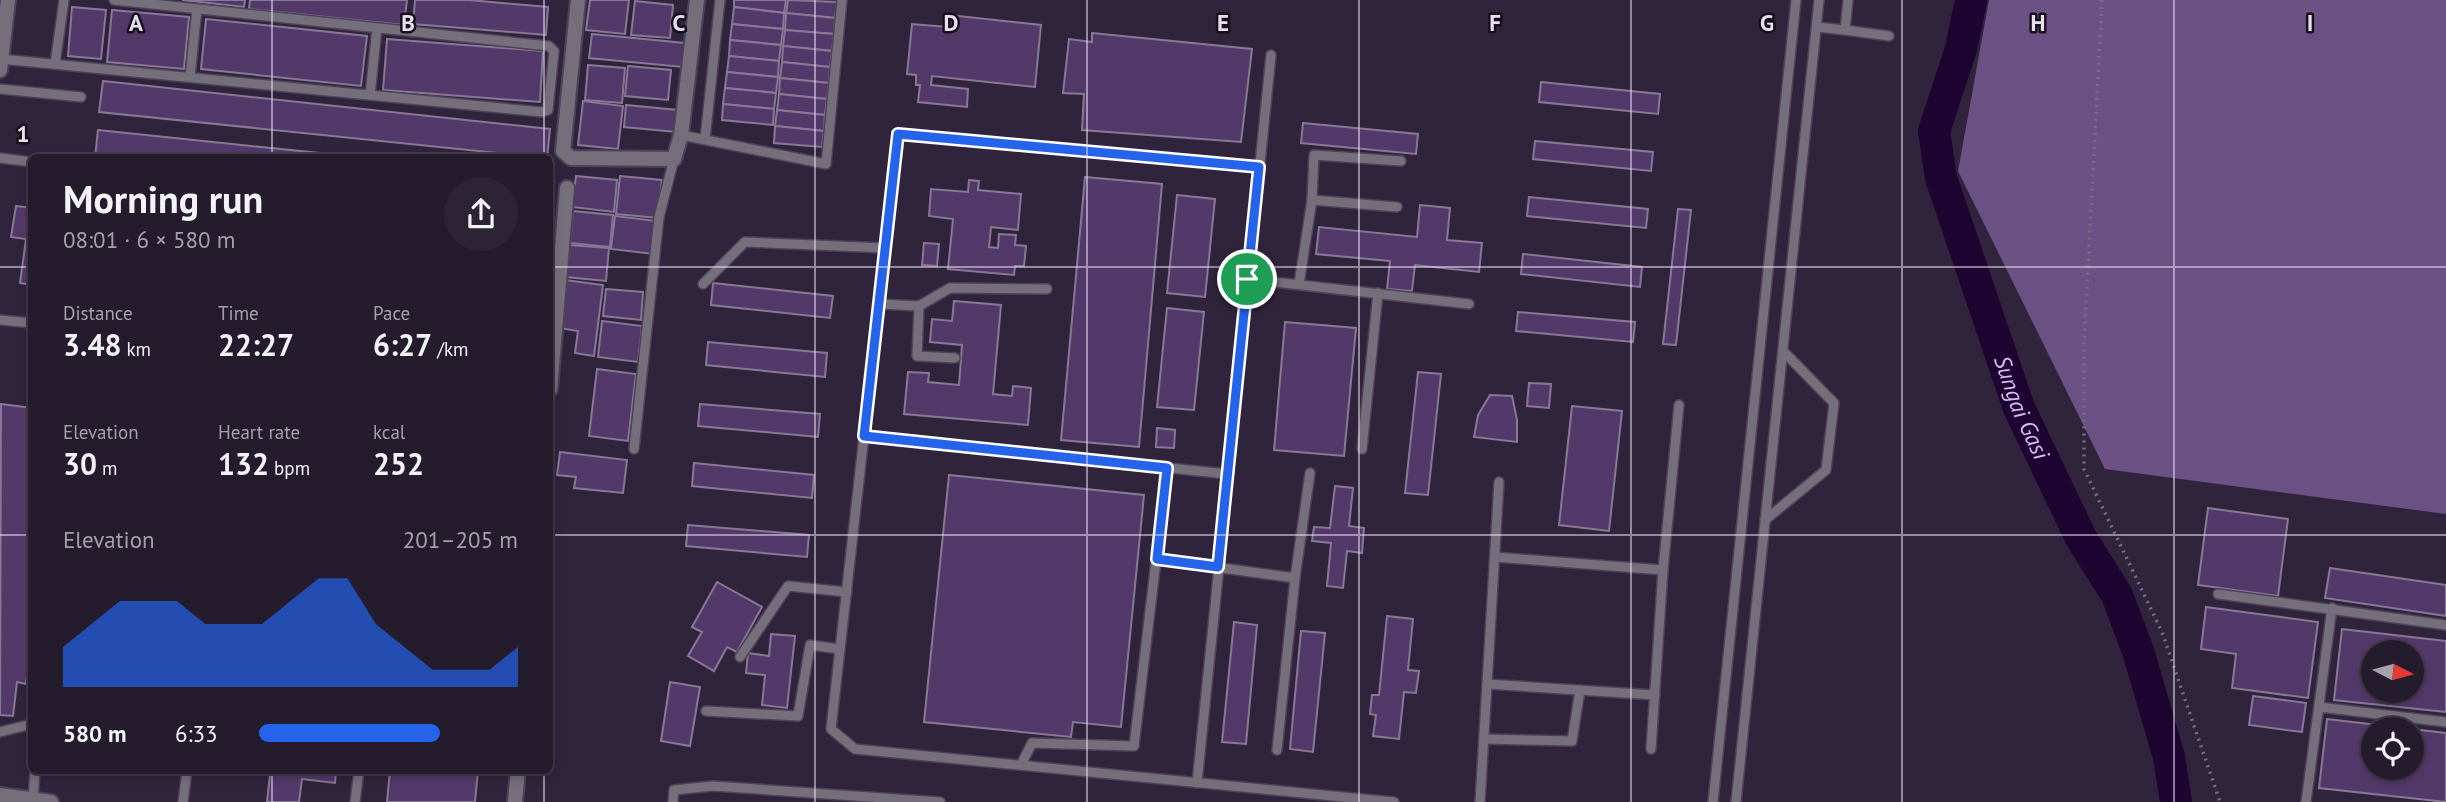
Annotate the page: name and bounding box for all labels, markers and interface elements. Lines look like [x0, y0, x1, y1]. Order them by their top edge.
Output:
text: A [129, 8, 143, 37]
text: B [401, 8, 415, 37]
text: C [673, 8, 686, 37]
text: D [944, 8, 958, 37]
text: E [1217, 8, 1229, 37]
text: F [1489, 8, 1501, 37]
text: G [1760, 8, 1774, 37]
text: H [2031, 8, 2045, 37]
text: I [2307, 8, 2313, 37]
text: 1 [16, 119, 30, 148]
text: Morning run [63, 174, 263, 223]
button: share [444, 177, 518, 251]
text: 08:01 · 6 × 580 m [63, 225, 235, 254]
pin [1217, 249, 1277, 309]
icon: arrive [1228, 260, 1266, 298]
text: Distance [63, 301, 133, 325]
text: Time [218, 301, 259, 325]
text: Pace [373, 301, 410, 325]
text: 3.48 [63, 325, 121, 364]
text: 22:27 [218, 325, 294, 364]
text: 6:27 [373, 325, 432, 364]
text: km [121, 337, 151, 361]
text: /km [432, 337, 468, 361]
water label: Sungai Gasi [1988, 351, 2057, 465]
text: Elevation [63, 420, 139, 444]
text: Heart rate [218, 420, 300, 444]
text: kcal [373, 420, 405, 444]
text: 30 [63, 444, 97, 483]
text: 132 [218, 444, 269, 483]
text: 252 [373, 444, 424, 483]
text: m [97, 456, 118, 480]
text: bpm [269, 456, 310, 480]
text: Elevation [63, 525, 155, 554]
text: 201–205 m [403, 525, 518, 554]
north arrow [2361, 640, 2424, 704]
map controls [2361, 640, 2424, 780]
button: locate [2361, 717, 2424, 780]
text: 580 m [63, 719, 126, 748]
text: 6:33 [175, 719, 218, 748]

